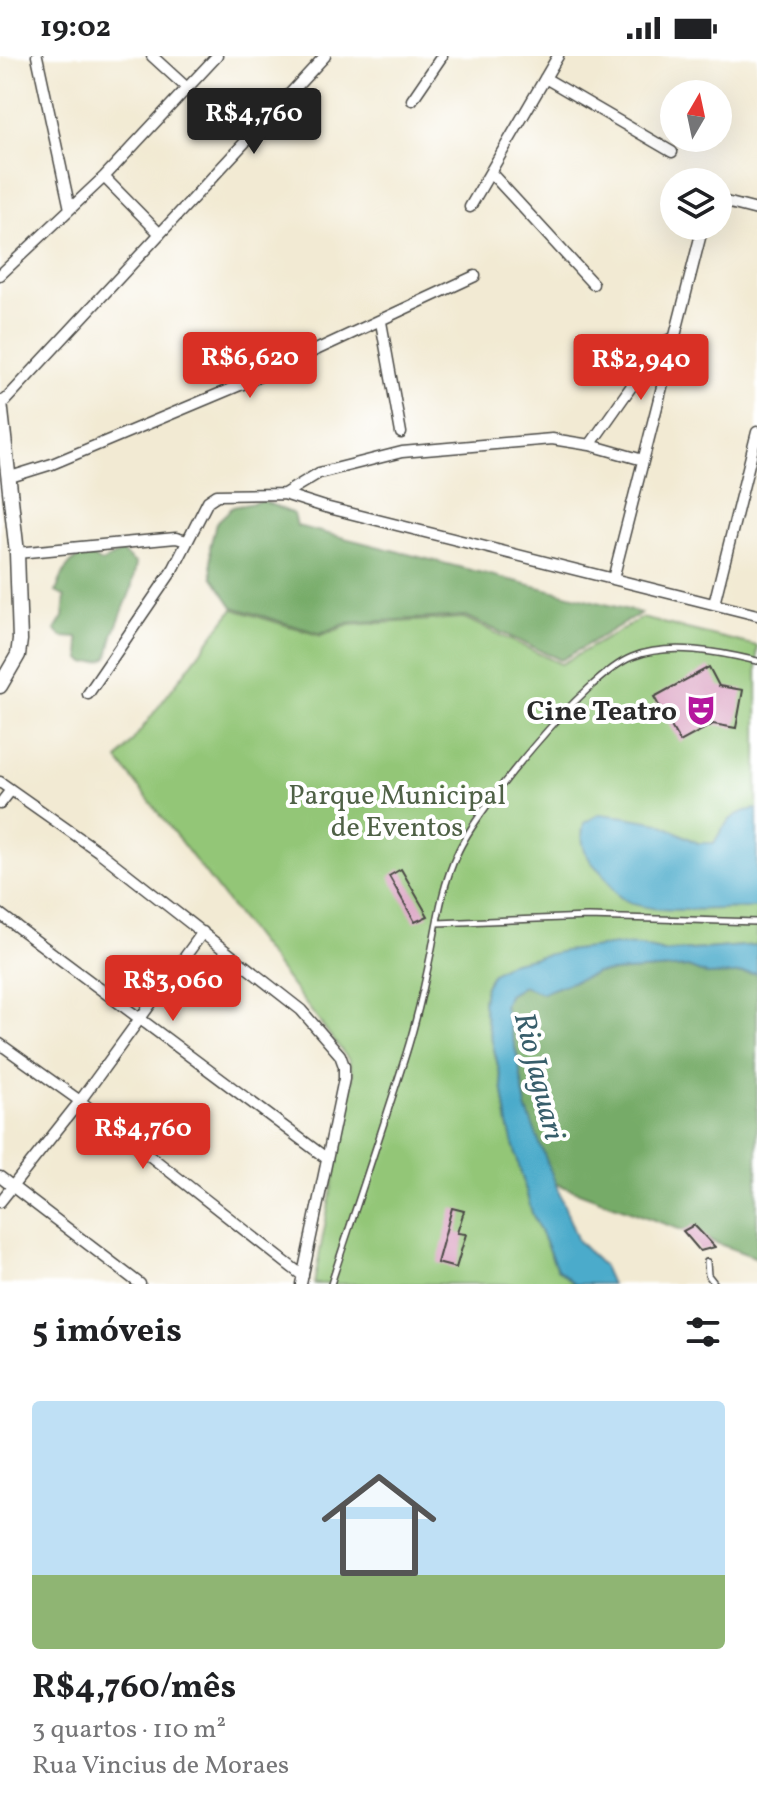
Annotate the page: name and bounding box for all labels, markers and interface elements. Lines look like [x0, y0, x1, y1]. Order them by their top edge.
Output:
text: 19:02 [40, 7, 111, 49]
north arrow [660, 80, 732, 152]
map controls [660, 80, 732, 240]
pin: R$4,760 [180, 88, 328, 156]
text: R$4,760 [205, 96, 303, 132]
button: layers [660, 168, 732, 240]
pin: R$6,620 [176, 332, 324, 400]
pin: R$2,940 [567, 334, 715, 402]
text: R$6,620 [201, 340, 299, 376]
text: R$2,940 [592, 342, 690, 378]
place label: Cine Teatro [527, 693, 677, 732]
theatre icon: Cine Teatro [684, 693, 718, 727]
park label: Parque Municipal de Eventos [288, 777, 506, 848]
pin: R$3,060 [99, 955, 247, 1023]
text: R$3,060 [123, 963, 223, 999]
water label: Rio Jaguari [502, 1008, 574, 1145]
pin: R$4,760 [69, 1103, 217, 1171]
text: R$4,760 [94, 1111, 192, 1147]
text: 5 imóveis [32, 1309, 182, 1356]
icon: filters [681, 1310, 725, 1354]
icon: home [307, 1453, 451, 1597]
text: R$4,760/mês [32, 1665, 236, 1712]
text: 3 quartos · 110 m² [32, 1712, 226, 1748]
text: Rua Vincius de Moraes [32, 1748, 289, 1784]

